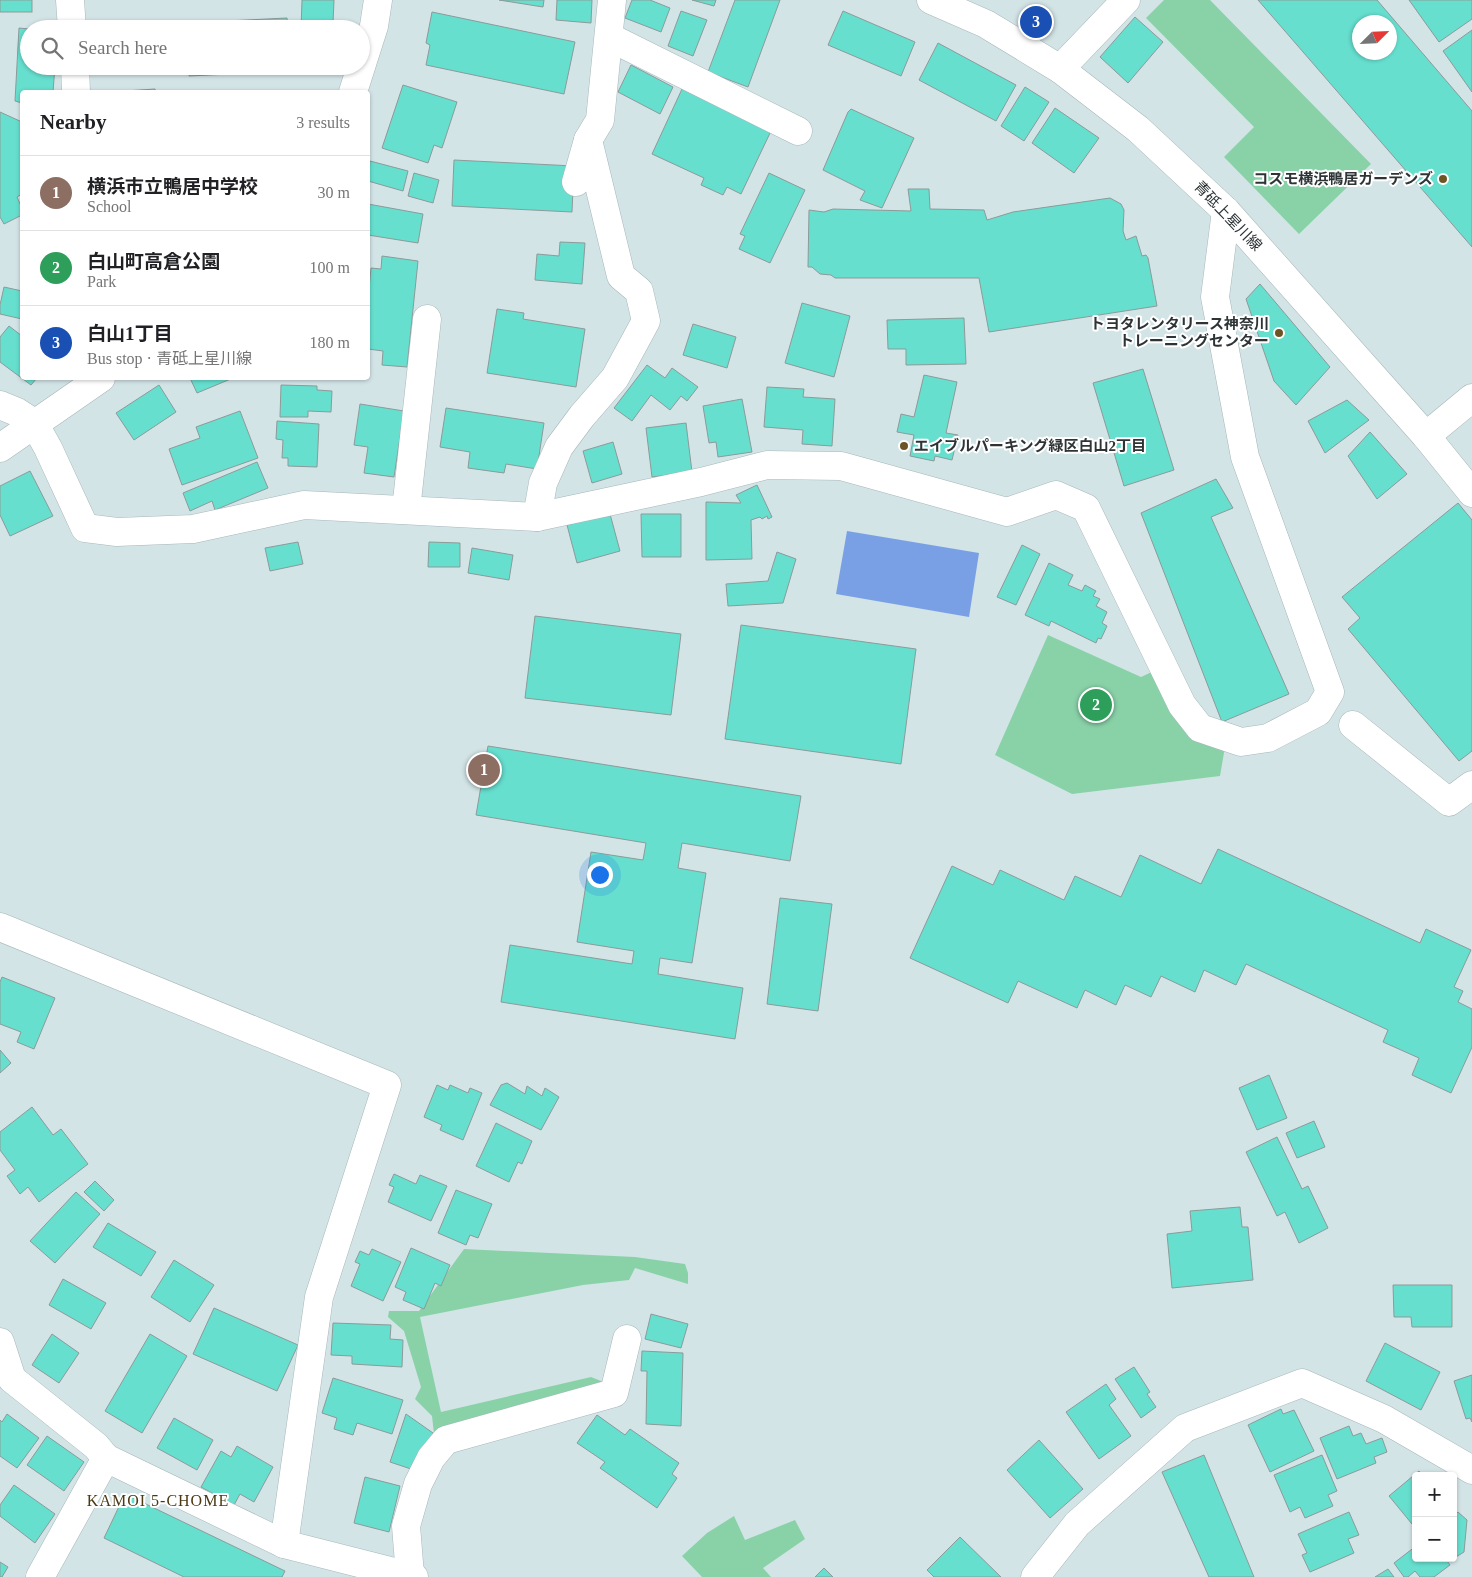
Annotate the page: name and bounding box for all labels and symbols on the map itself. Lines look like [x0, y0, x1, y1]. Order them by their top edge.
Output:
pin: 3 [1020, 3, 1052, 41]
north arrow [1352, 15, 1397, 60]
place label: コスモ横浜鴨居ガーデンズ [1253, 170, 1433, 187]
marker: コスモ横浜鴨居ガーデンズ [1437, 173, 1449, 185]
street label: 青砥上星川線 [1191, 178, 1265, 254]
place label: トヨタレンタリース神奈川 トレーニングセンター [1090, 315, 1269, 349]
marker: トヨタレンタリース神奈川 トレーニングセンター [1273, 327, 1285, 339]
place label: エイブルパーキング緑区白山2丁目 [914, 437, 1146, 454]
marker: エイブルパーキング緑区白山2丁目 [898, 440, 910, 452]
pin: 2 [1080, 686, 1112, 724]
pin: 1 [468, 751, 500, 789]
your location [587, 862, 613, 888]
district label: KAMOI 5-CHOME [87, 1492, 229, 1509]

